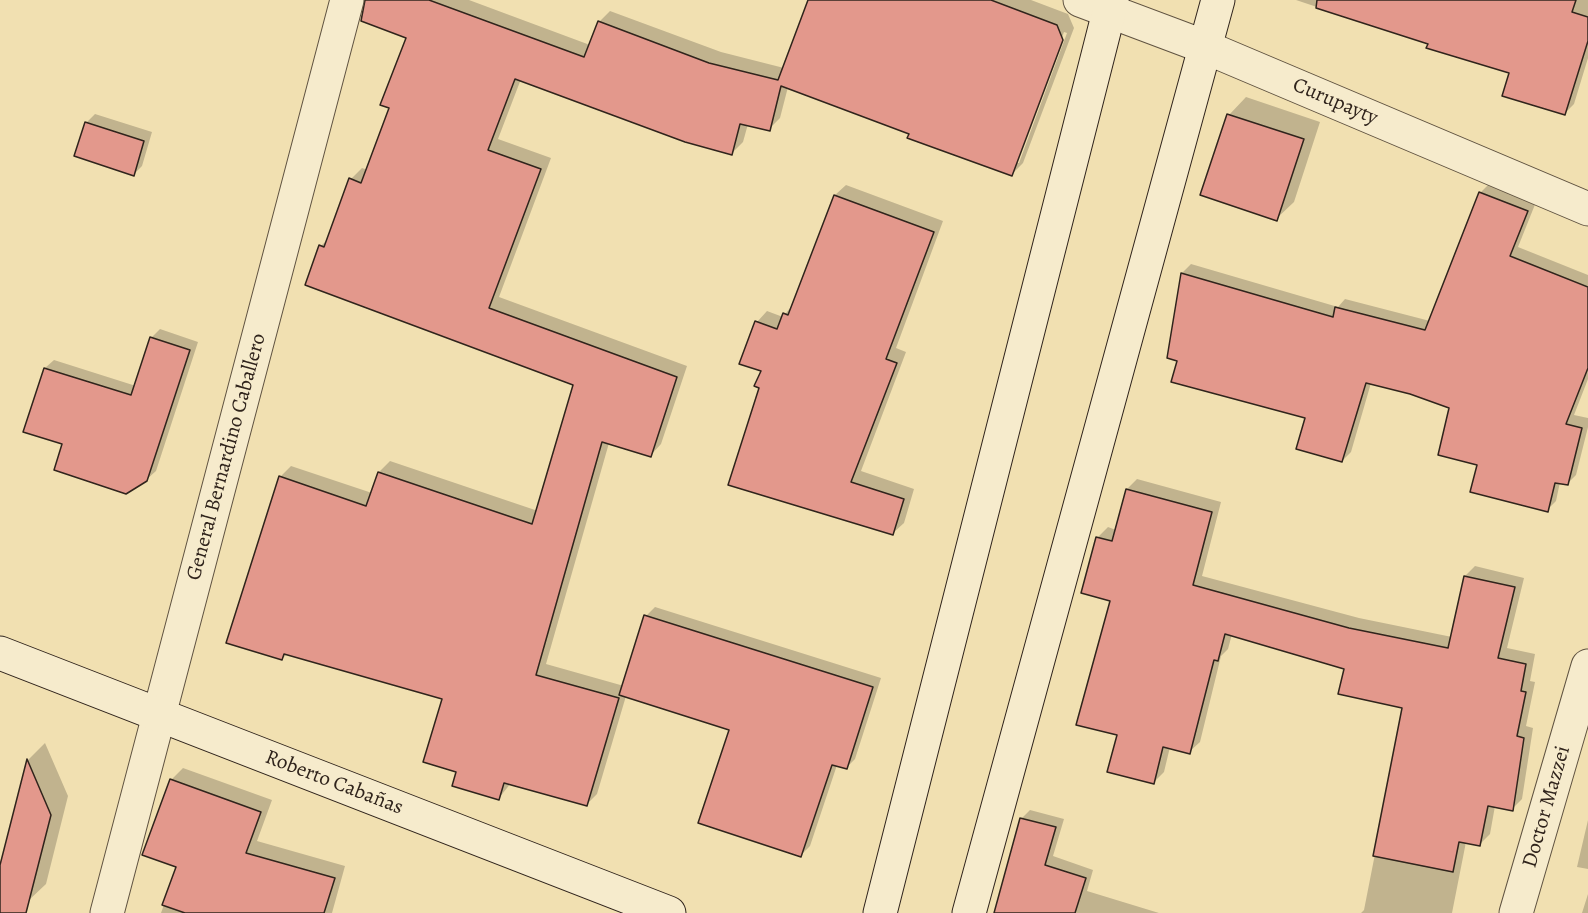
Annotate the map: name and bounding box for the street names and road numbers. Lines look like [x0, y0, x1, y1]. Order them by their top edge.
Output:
street label: Curupayty [1289, 73, 1381, 131]
street label: General Bernardino Caballero [182, 331, 272, 583]
street label: Doctor Mazzei [1518, 743, 1576, 871]
street label: Roberto Cabañas [261, 745, 407, 821]

